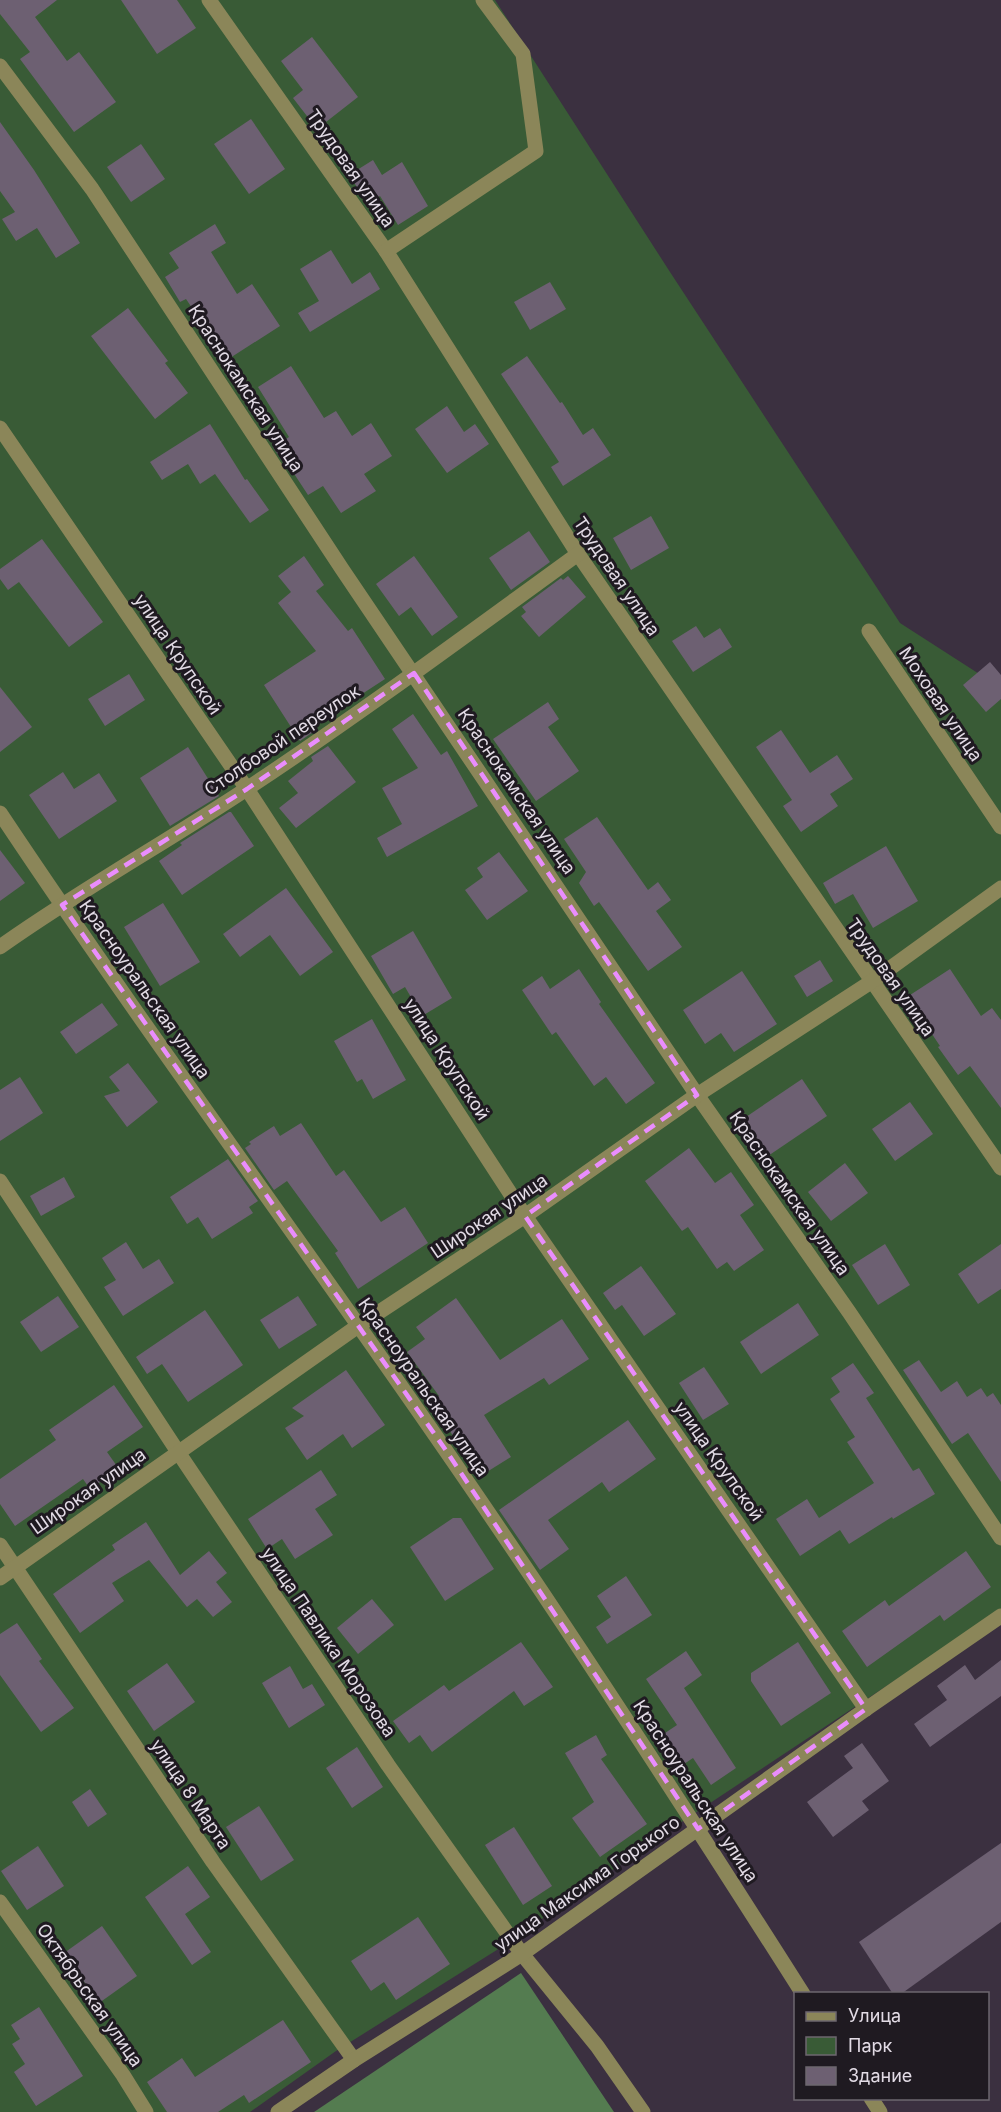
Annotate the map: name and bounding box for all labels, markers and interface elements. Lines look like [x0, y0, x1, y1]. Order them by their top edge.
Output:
street label: Трудовая улица [302, 105, 400, 231]
street label: Краснокамская улица [184, 300, 308, 476]
street label: Трудовая улица [569, 512, 665, 640]
street label: улица Крупской [130, 590, 226, 718]
street label: Моховая улица [895, 643, 987, 765]
street label: Столбовой переулок [200, 680, 364, 800]
street label: Краснокамская улица [454, 704, 580, 878]
street label: Красноуральская улица [75, 896, 215, 1082]
street label: Трудовая улица [842, 914, 940, 1040]
street label: улица Крупской [400, 994, 494, 1124]
street label: Краснокамская улица [725, 1107, 855, 1279]
street label: Широкая улица [427, 1169, 551, 1263]
street label: Красноуральская улица [354, 1294, 494, 1480]
street label: улица Крупской [670, 1397, 768, 1525]
street label: Широкая улица [26, 1443, 150, 1539]
street label: улица Павлика Морозова [257, 1543, 401, 1741]
street label: Красноуральская улица [629, 1696, 763, 1886]
street label: улица 8 Марта [146, 1735, 236, 1853]
street label: улица Максима Горького [490, 1811, 684, 1955]
street label: Октябрьская улица [33, 1919, 147, 2071]
legend [794, 1992, 989, 2100]
text: Улица [848, 2005, 901, 2026]
text: Парк [848, 2035, 893, 2056]
text: Здание [848, 2065, 912, 2086]

